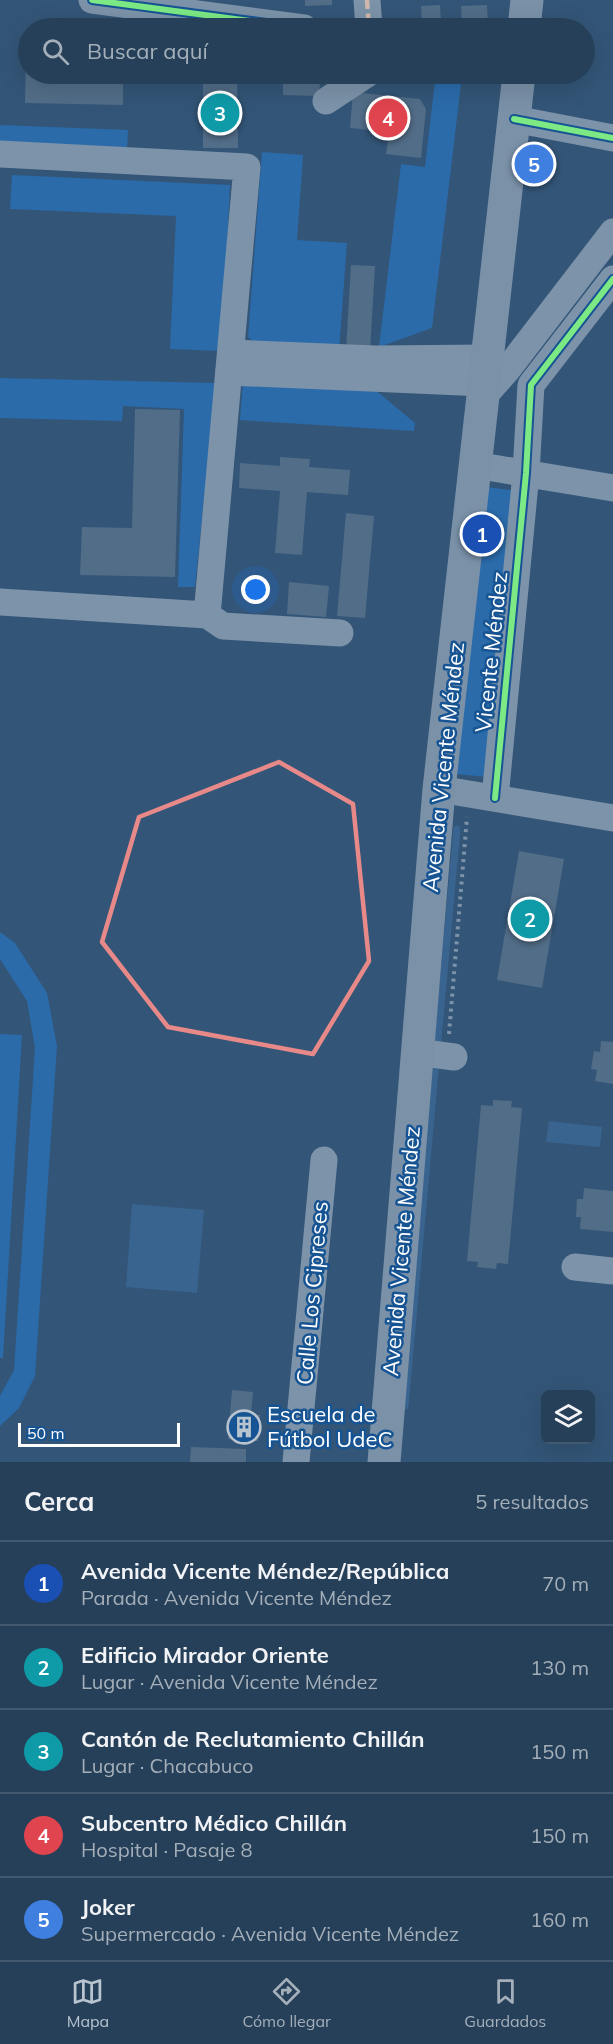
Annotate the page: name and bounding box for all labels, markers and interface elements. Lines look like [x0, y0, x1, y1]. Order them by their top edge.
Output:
search box [18, 18, 595, 84]
icon: search [39, 35, 72, 68]
text: Buscar aquí [87, 37, 208, 65]
pin: 3 [200, 90, 240, 136]
pin: 4 [368, 96, 408, 140]
pin: 5 [514, 142, 554, 186]
pin: 1 [462, 512, 502, 556]
street label: Vicente Méndez [469, 570, 513, 734]
your location [241, 575, 270, 604]
street label: Avenida Vicente Méndez [416, 641, 470, 893]
pin: 2 [510, 896, 550, 942]
street label: Avenida Vicente Méndez [376, 1125, 426, 1377]
street label: Calle Los Cipreses [290, 1200, 334, 1386]
map controls [541, 1390, 595, 1444]
button: layers [541, 1390, 595, 1444]
place label: Escuela de Fútbol UdeC [267, 1400, 393, 1453]
building icon: Escuela de Fútbol UdeC [226, 1409, 262, 1445]
scale bar [18, 1420, 180, 1448]
text: 50 m [27, 1423, 64, 1443]
text: Cerca [24, 1485, 94, 1518]
text: 5 resultados [475, 1489, 589, 1514]
text: Avenida Vicente Méndez/República [81, 1557, 449, 1585]
text: 1 [38, 1571, 50, 1596]
text: 70 m [542, 1571, 589, 1596]
text: Parada · Avenida Vicente Méndez [81, 1585, 392, 1610]
text: Edificio Mirador Oriente [81, 1641, 329, 1669]
text: 2 [38, 1655, 50, 1680]
text: 130 m [530, 1655, 589, 1680]
text: Lugar · Avenida Vicente Méndez [81, 1669, 378, 1694]
text: Cantón de Reclutamiento Chillán [81, 1725, 425, 1753]
text: 3 [38, 1739, 50, 1764]
text: 150 m [530, 1739, 589, 1764]
text: Lugar · Chacabuco [81, 1753, 254, 1778]
text: Subcentro Médico Chillán [81, 1809, 347, 1837]
text: 4 [38, 1823, 50, 1848]
text: 150 m [530, 1823, 589, 1848]
text: Hospital · Pasaje 8 [81, 1837, 253, 1862]
text: Joker [81, 1893, 135, 1921]
text: 5 [38, 1907, 50, 1932]
text: 160 m [530, 1907, 589, 1932]
text: Supermercado · Avenida Vicente Méndez [81, 1921, 459, 1946]
tab: Mapa [67, 1975, 109, 2031]
tab: Cómo llegar [243, 1975, 331, 2031]
tab: Guardados [464, 1975, 546, 2031]

